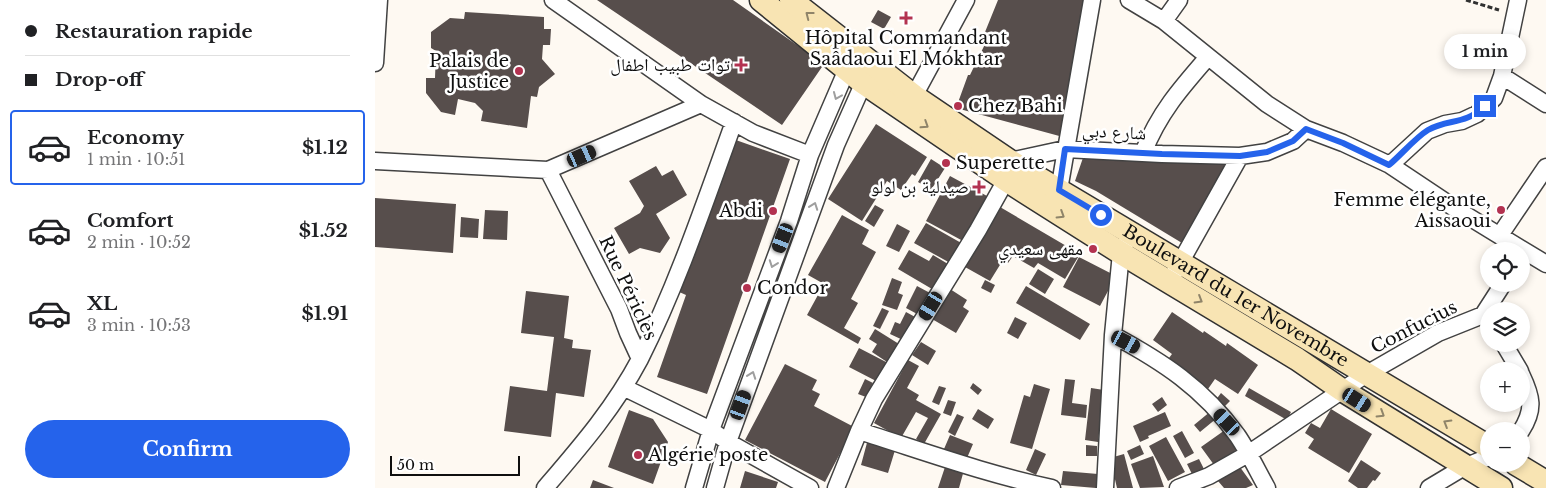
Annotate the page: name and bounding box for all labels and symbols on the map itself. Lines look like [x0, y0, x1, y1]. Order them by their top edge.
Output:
marker: Hôpital Commandant Saâdaoui El Mokhtar [899, 11, 913, 25]
one-way arrow [806, 12, 815, 20]
place label: Hôpital Commandant Saâdaoui El Mokhtar [805, 27, 1008, 70]
callout: 1 min [1444, 34, 1526, 68]
place label: Palais de Justice [429, 50, 509, 93]
place label: توات طبيب اطفال [610, 54, 730, 76]
marker: توات طبيب اطفال [734, 58, 748, 72]
marker: Palais de Justice [513, 65, 525, 77]
one-way arrow [832, 91, 843, 100]
place label: Chez Bahi [968, 95, 1063, 117]
route end [1474, 95, 1496, 117]
marker: Chez Bahi [952, 100, 964, 112]
one-way arrow [919, 119, 929, 128]
street label: شارع دبي [1081, 119, 1147, 148]
car [565, 143, 598, 169]
place label: Superette [956, 152, 1045, 174]
marker: Superette [940, 157, 952, 169]
place label: صيدلية بن لولو [871, 176, 969, 198]
marker: صيدلية بن لولو [973, 181, 985, 193]
place label: Femme élégante, Aissaoui [1334, 189, 1491, 232]
place label: Abdi [718, 200, 763, 222]
one-way arrow [808, 202, 818, 211]
route start [1090, 204, 1112, 226]
marker: Femme élégante, Aissaoui [1495, 204, 1507, 216]
marker: Abdi [767, 205, 779, 217]
one-way arrow [1055, 208, 1064, 218]
street label: Boulevard du 1er Novembre [1119, 220, 1353, 372]
car [770, 221, 795, 255]
street label: Rue Périclès [594, 232, 662, 344]
place label: مقهى سعيدي [998, 238, 1083, 264]
marker: مقهى سعيدي [1087, 243, 1099, 255]
one-way arrow [769, 260, 779, 268]
place label: Condor [757, 277, 829, 299]
marker: Condor [741, 282, 753, 294]
car [916, 289, 945, 323]
one-way arrow [1193, 294, 1202, 304]
street label: Confucius [1367, 296, 1461, 358]
car [1109, 328, 1142, 356]
one-way arrow [746, 371, 756, 380]
car [1340, 386, 1373, 414]
car [728, 388, 753, 422]
car [1211, 406, 1242, 438]
one-way arrow [1375, 408, 1384, 418]
one-way arrow [1443, 419, 1452, 429]
place label: Algérie poste [647, 444, 768, 466]
marker: Algérie poste [632, 449, 644, 461]
scale bar [390, 453, 520, 476]

